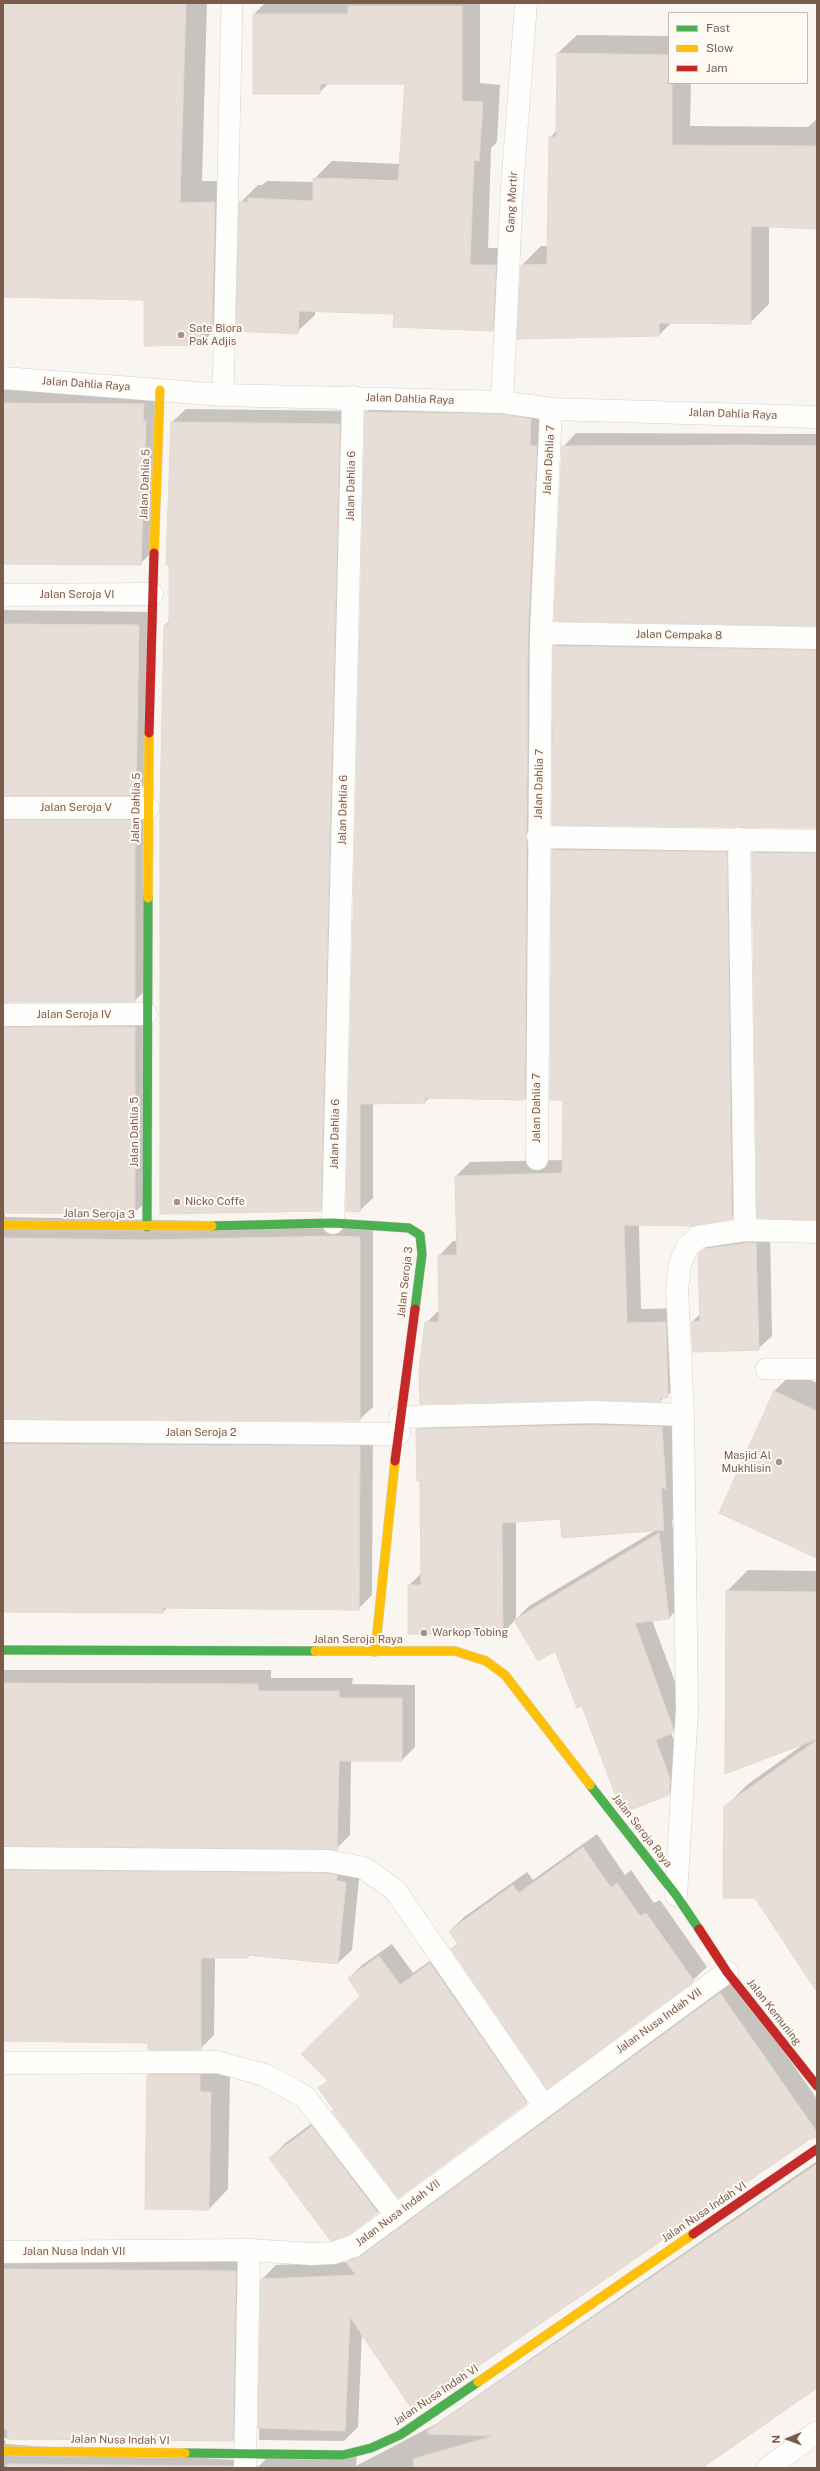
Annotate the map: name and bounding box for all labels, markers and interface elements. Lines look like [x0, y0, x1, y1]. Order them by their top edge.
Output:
legend [668, 12, 808, 84]
text: Fast [706, 21, 730, 35]
text: Slow [706, 41, 733, 55]
text: Jam [706, 61, 728, 75]
street label: Gang Mortir [504, 171, 520, 233]
place label: Sate Blora Pak Adjis [189, 322, 242, 348]
marker: Sate Blora Pak Adjis [176, 330, 186, 340]
street label: Jalan Dahlia Raya [41, 374, 131, 394]
street label: Jalan Dahlia Raya [365, 391, 455, 407]
street label: Jalan Dahlia Raya [688, 406, 778, 422]
street label: Jalan Dahlia 7 [541, 425, 557, 495]
street label: Jalan Dahlia 5 [137, 448, 153, 520]
street label: Jalan Dahlia 6 [344, 451, 358, 521]
street label: Jalan Seroja VI [40, 588, 114, 602]
street label: Jalan Cempaka 8 [636, 628, 722, 642]
street label: Jalan Dahlia 7 [532, 749, 546, 819]
street label: Jalan Dahlia 5 [129, 773, 143, 843]
street label: Jalan Dahlia 6 [336, 775, 350, 845]
street label: Jalan Seroja V [40, 801, 112, 815]
street label: Jalan Seroja IV [37, 1008, 111, 1022]
street label: Jalan Dahlia 7 [530, 1073, 544, 1143]
street label: Jalan Dahlia 5 [128, 1097, 142, 1167]
street label: Jalan Dahlia 6 [328, 1099, 342, 1169]
place label: Nicko Coffe [185, 1195, 245, 1209]
marker: Nicko Coffe [172, 1197, 182, 1207]
street label: Jalan Seroja 3 [63, 1207, 135, 1221]
street label: Jalan Seroja 3 [395, 1246, 415, 1318]
street label: Jalan Seroja 2 [166, 1426, 236, 1440]
place label: Masjid Al Mukhlisin [722, 1449, 771, 1475]
marker: Masjid Al Mukhlisin [774, 1457, 784, 1467]
place label: Warkop Tobing [432, 1626, 508, 1640]
marker: Warkop Tobing [419, 1628, 429, 1638]
street label: Jalan Seroja Raya [313, 1633, 403, 1647]
street label: Jalan Seroja Raya [609, 1792, 675, 1870]
street label: Jalan Kemuning [744, 1976, 804, 2048]
street label: Jalan Nusa Indah VII [614, 1986, 704, 2056]
street label: Jalan Nusa Indah VII [353, 2177, 443, 2249]
street label: Jalan Nusa Indah VI [659, 2179, 749, 2245]
street label: Jalan Nusa Indah VII [23, 2245, 125, 2259]
street label: Jalan Nusa Indah VI [391, 2362, 481, 2428]
north arrow [768, 2419, 808, 2459]
street label: Jalan Nusa Indah VI [70, 2433, 170, 2447]
text: N [770, 2435, 782, 2444]

